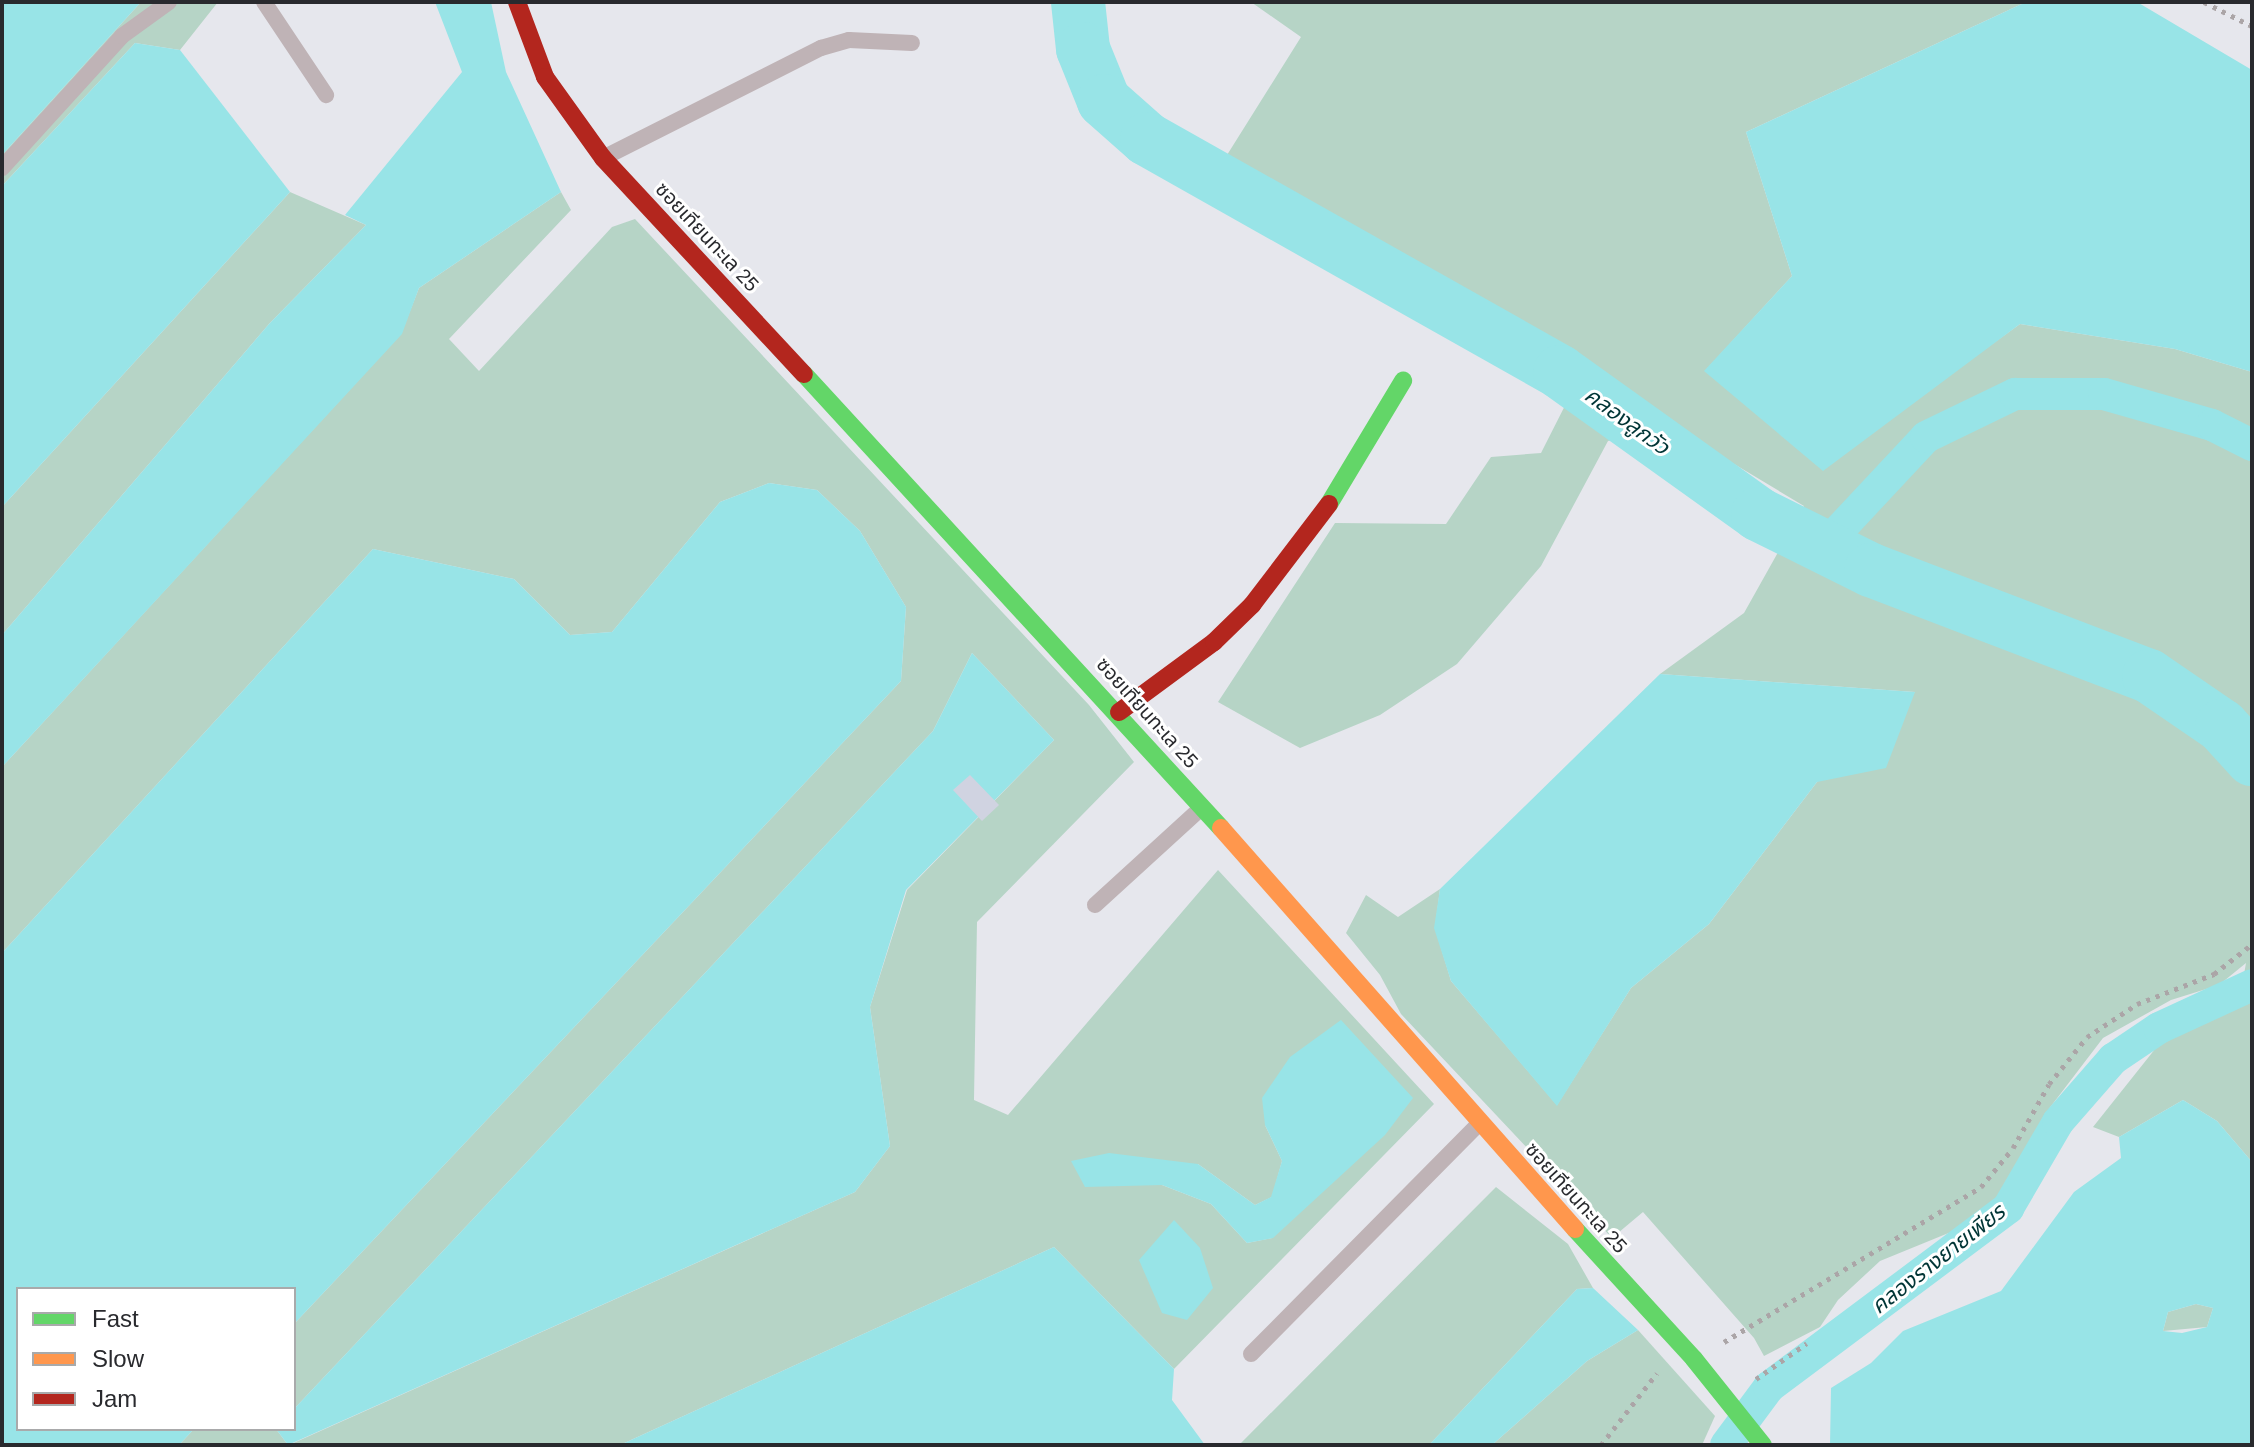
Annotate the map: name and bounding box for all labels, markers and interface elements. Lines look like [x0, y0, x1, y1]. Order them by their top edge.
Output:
street label: ซอยเทียนทะเล 25 [650, 177, 764, 297]
water label: คลองลูกวัว [1580, 382, 1674, 460]
street label: ซอยเทียนทะเล 25 [1091, 653, 1203, 773]
street label: ซอยเทียนทะเล 25 [1520, 1138, 1632, 1258]
water label: คลองรางยายเพียร [1866, 1199, 2010, 1319]
legend [16, 1287, 296, 1431]
text: Fast [92, 1305, 139, 1332]
text: Slow [92, 1345, 144, 1372]
text: Jam [92, 1385, 137, 1412]

